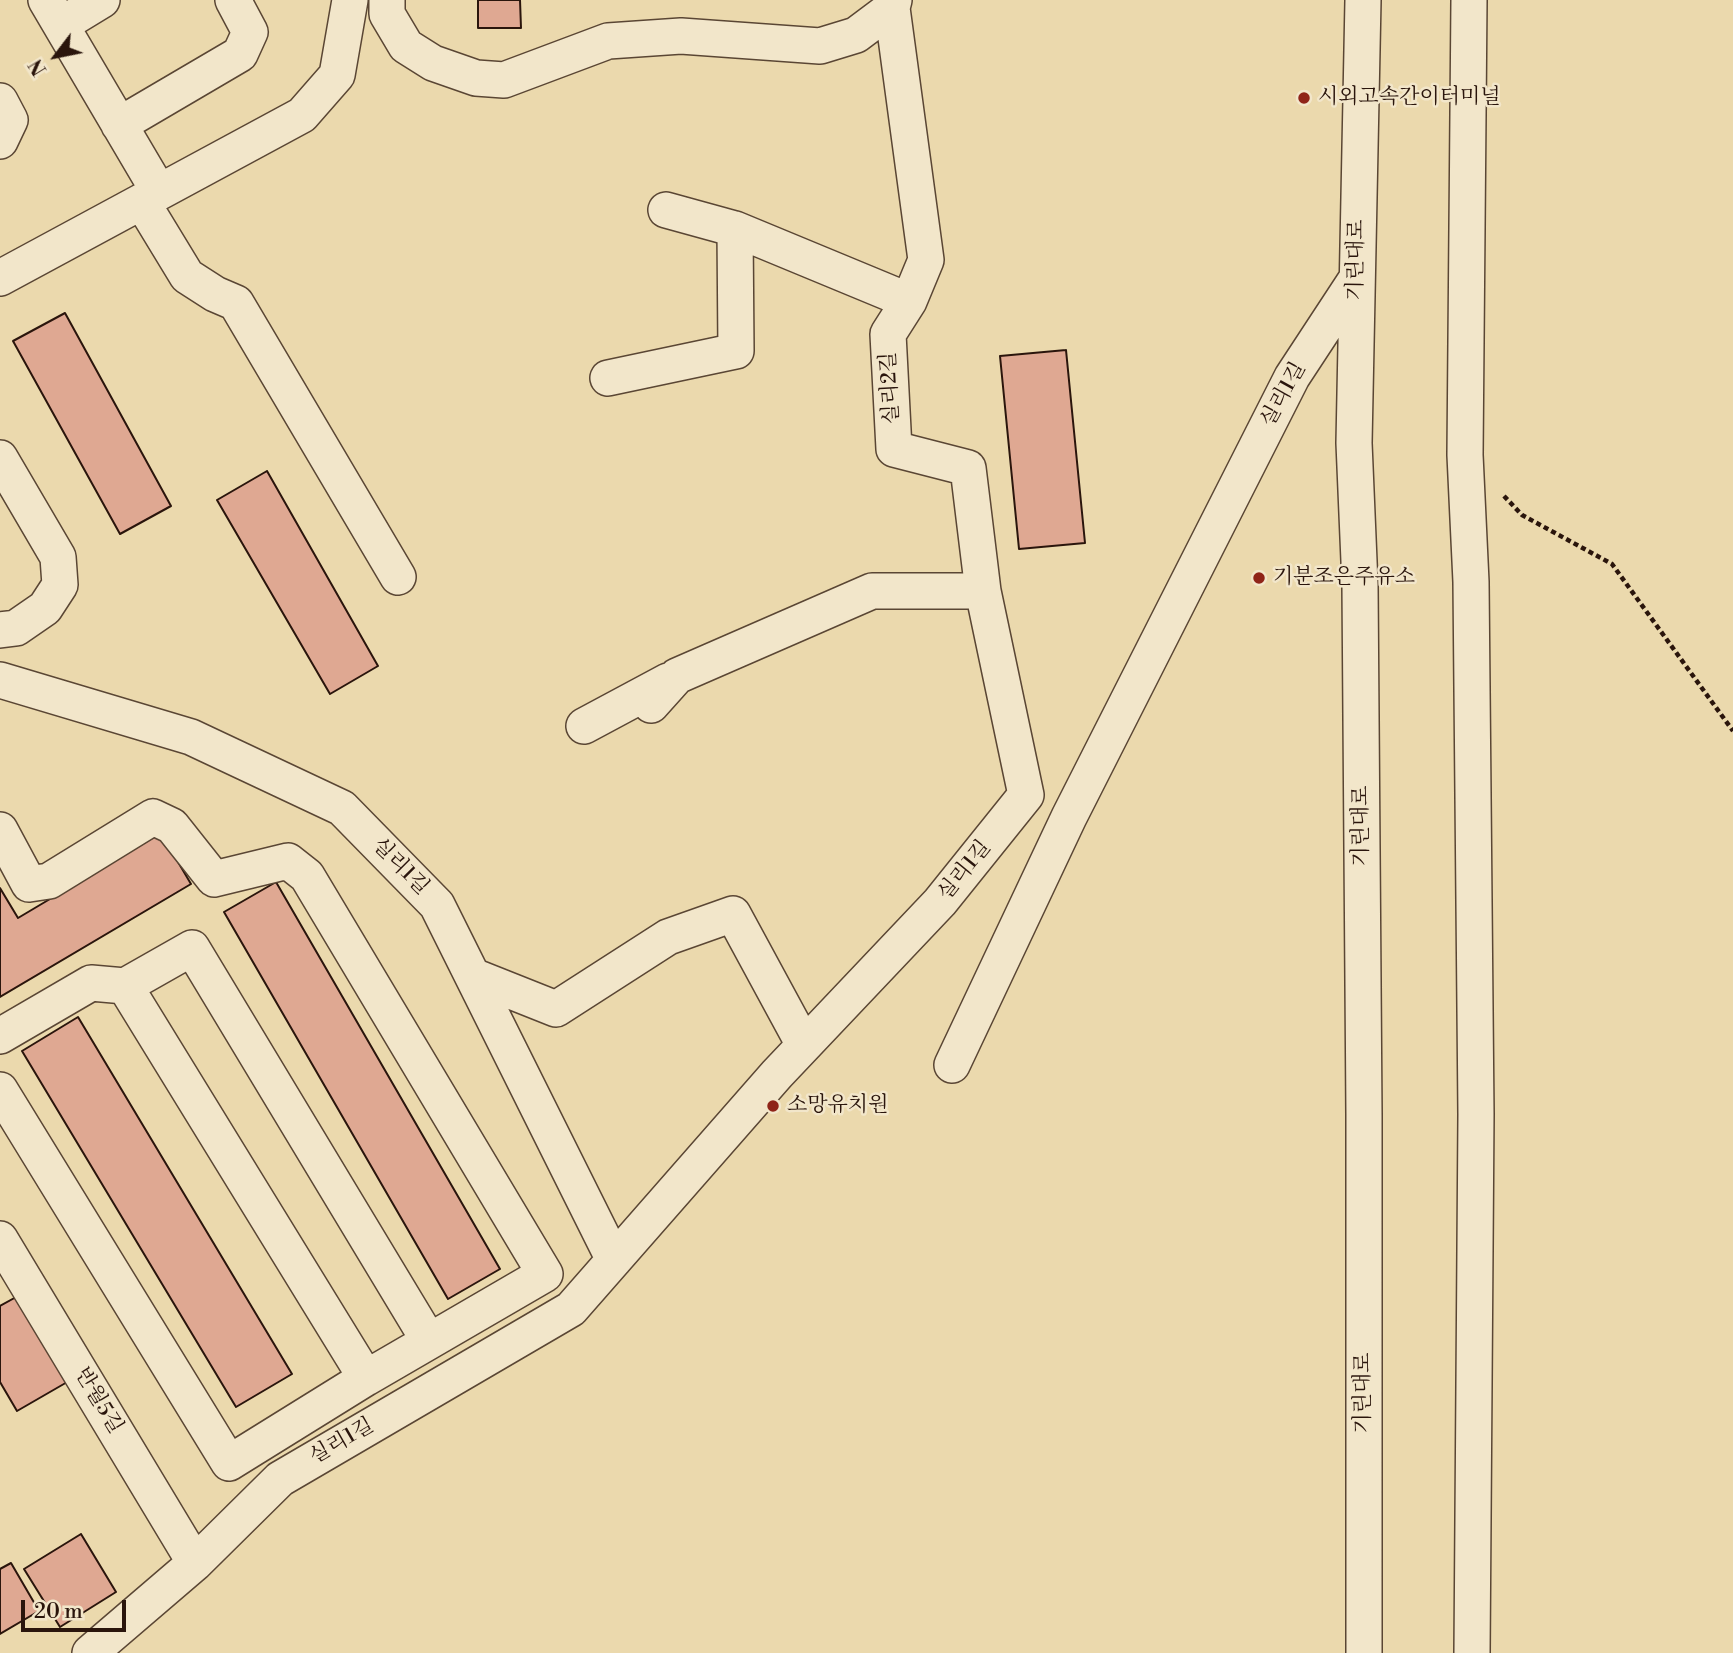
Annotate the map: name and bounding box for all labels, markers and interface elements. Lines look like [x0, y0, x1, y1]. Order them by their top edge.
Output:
north arrow [21, 21, 91, 91]
text: N [24, 54, 52, 80]
place label: 시외고속간이터미널 [1318, 85, 1501, 111]
marker: 시외고속간이터미널 [1296, 90, 1312, 106]
street label: 기린대로 [1344, 219, 1370, 301]
street label: 실리2길 [877, 351, 905, 425]
street label: 실리1길 [1256, 358, 1312, 432]
place label: 기분조은주유소 [1273, 565, 1415, 591]
marker: 기분조은주유소 [1251, 570, 1267, 586]
street label: 기린대로 [1349, 785, 1375, 867]
street label: 실리1길 [366, 833, 434, 901]
street label: 실리1길 [933, 836, 997, 906]
place label: 소망유치원 [787, 1093, 888, 1119]
marker: 소망유치원 [765, 1098, 781, 1114]
street label: 기린대로 [1351, 1352, 1377, 1434]
street label: 반월5길 [69, 1363, 127, 1439]
street label: 실리1길 [305, 1414, 379, 1470]
scale bar [24, 1586, 130, 1630]
text: 20 m [34, 1599, 83, 1625]

